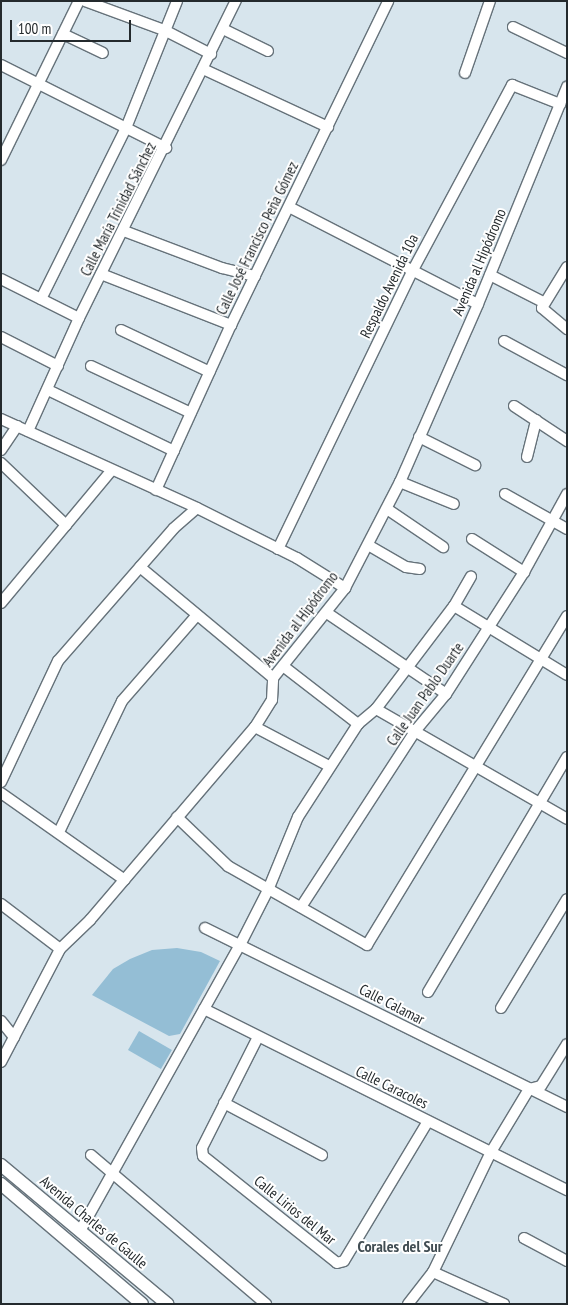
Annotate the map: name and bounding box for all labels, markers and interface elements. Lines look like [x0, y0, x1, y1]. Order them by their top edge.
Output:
scale bar [12, 10, 134, 42]
text: 100 m [18, 19, 51, 38]
street label: Calle María Trinidad Sánchez [76, 139, 160, 279]
street label: Calle José Francisco Peña Gómez [212, 158, 302, 318]
street label: Avenida al Hipódromo [448, 206, 510, 318]
street label: Respaldo Avenida 10a [356, 231, 422, 341]
street label: Avenida al Hipódromo [258, 568, 342, 670]
street label: Calle Juan Pablo Duarte [383, 639, 467, 749]
street label: Calle Calamar [356, 980, 428, 1028]
street label: Calle Caracoles [353, 1062, 431, 1112]
street label: Avenida Charles de Gaulle [37, 1172, 151, 1272]
street label: Calle Lirios del Mar [251, 1172, 339, 1248]
district label: Corales del Sur [358, 1236, 442, 1256]

